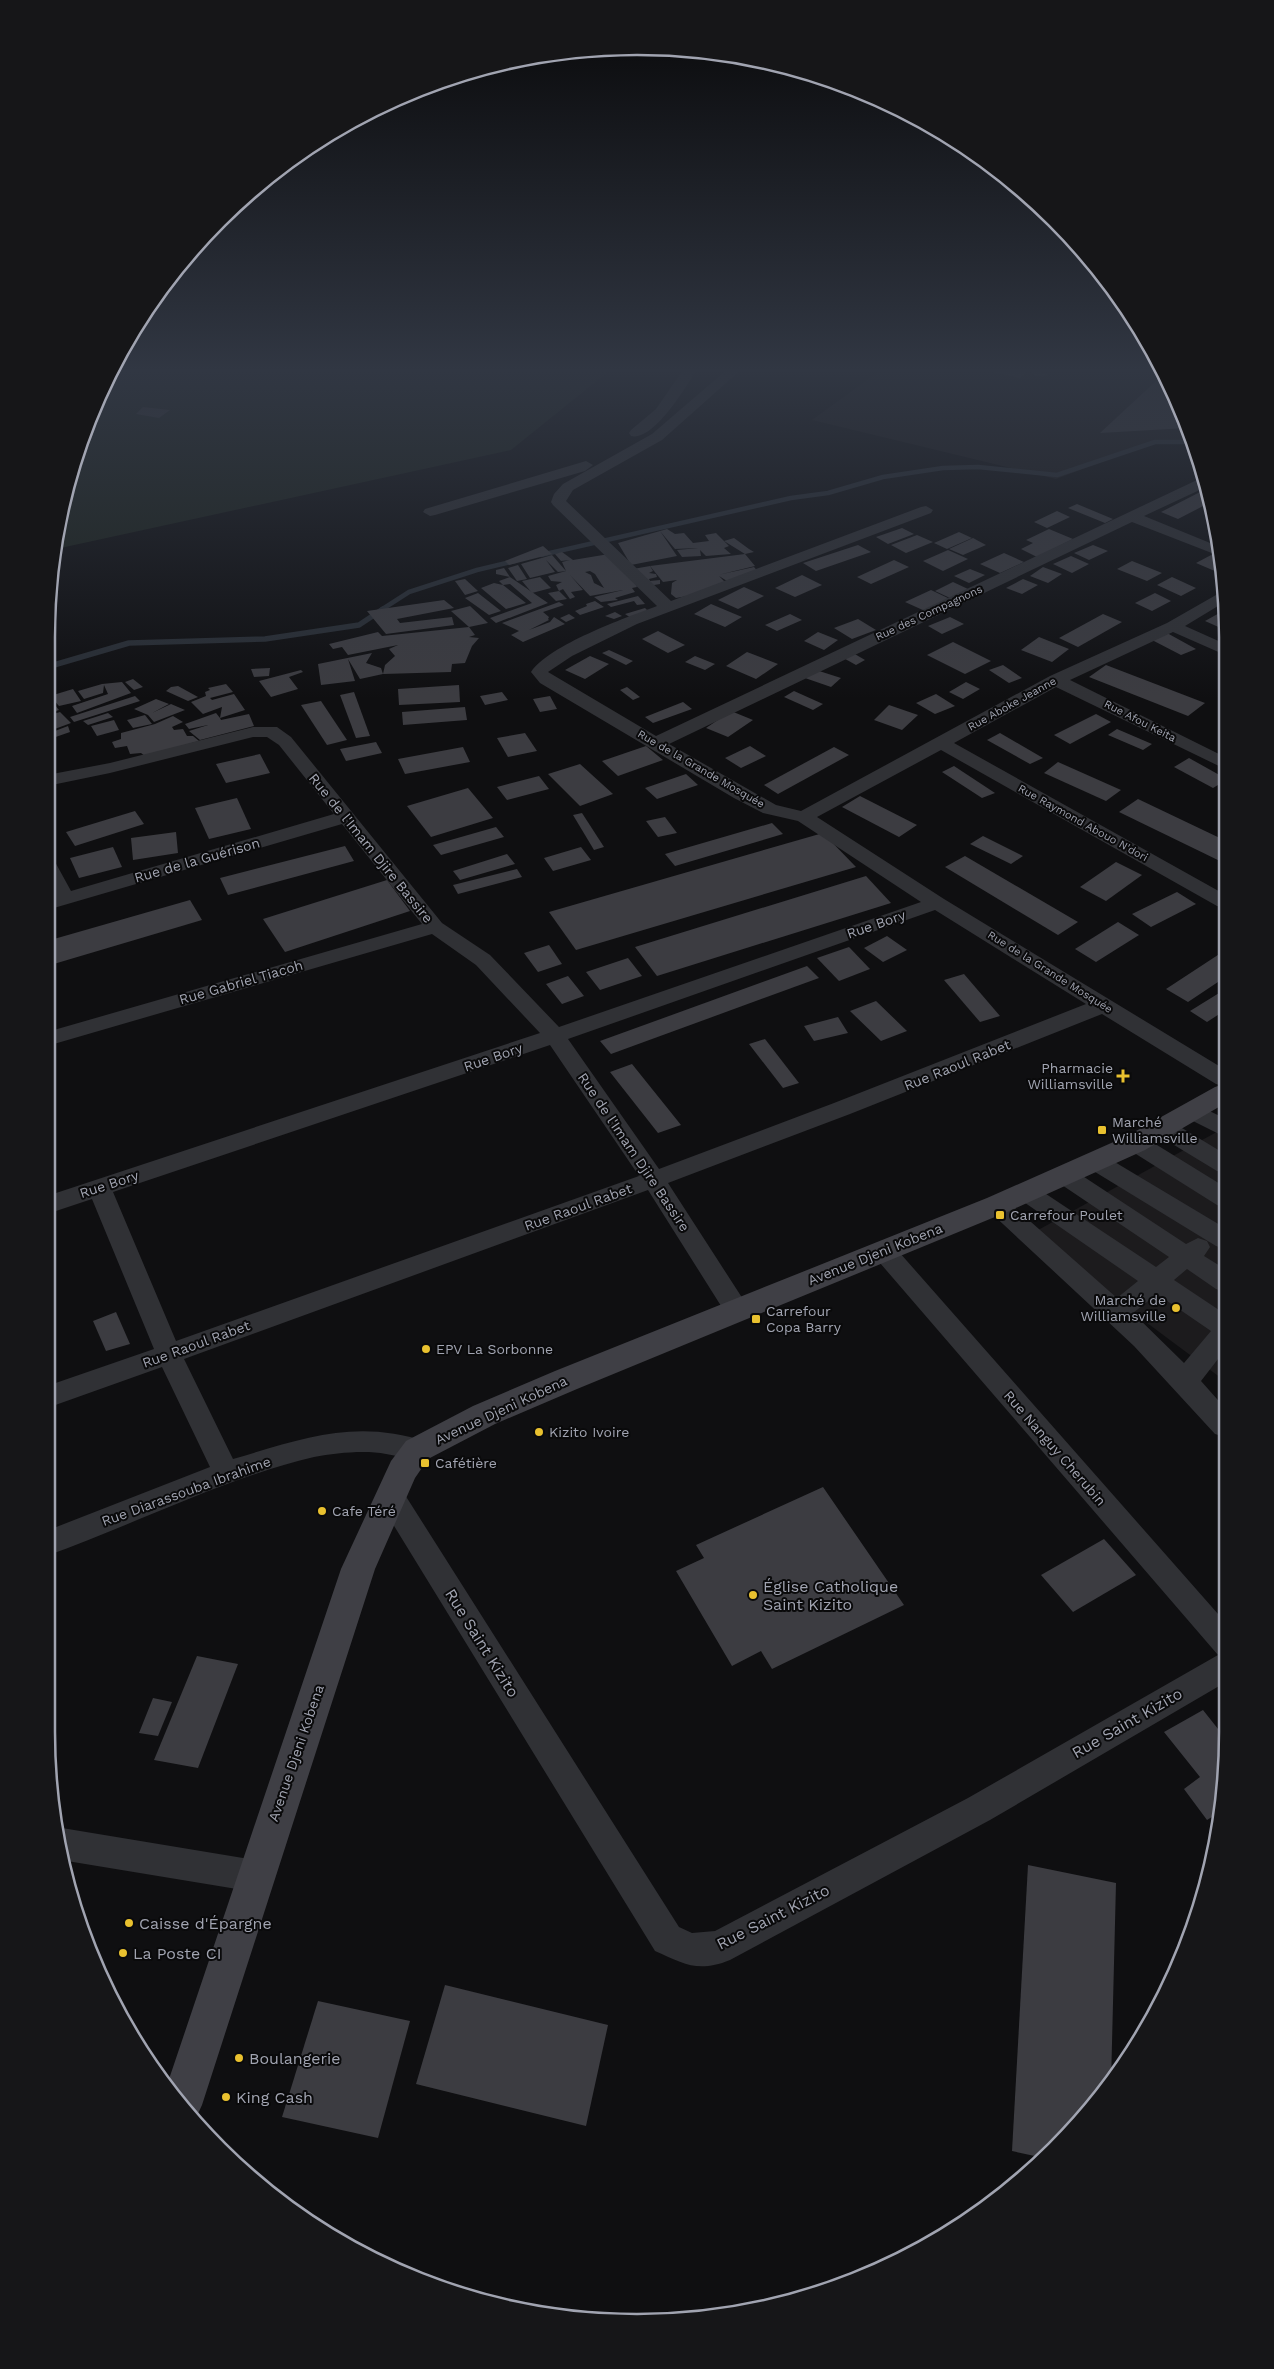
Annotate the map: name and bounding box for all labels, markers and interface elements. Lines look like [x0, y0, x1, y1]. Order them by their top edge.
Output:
street label: Rue des Compagnons [873, 582, 985, 644]
street label: Rue Aboke Jeanne [966, 674, 1058, 734]
street label: Rue Afou Keita [1102, 697, 1178, 745]
street label: Rue de la Grande Mosquée [635, 727, 767, 811]
street label: Rue de l'Imam Djire Bassire [306, 770, 436, 926]
street label: Rue Raymond Abouo N'dori [1016, 782, 1150, 864]
street label: Rue de la Guérison [132, 834, 262, 886]
street label: Rue Bory [844, 906, 908, 942]
street label: Rue de la Grande Mosquée [985, 928, 1115, 1016]
street label: Rue Gabriel Tiacoh [177, 957, 305, 1007]
street label: Rue Raoul Rabet [902, 1036, 1013, 1094]
street label: Rue Bory [461, 1039, 525, 1075]
place label: Pharmacie Williamsville [1027, 1060, 1113, 1092]
street label: Rue de l'Imam Djire Bassire [575, 1070, 693, 1234]
marker: Pharmacie Williamsville [1117, 1070, 1129, 1082]
place label: Marché Williamsville [1112, 1114, 1198, 1146]
marker: Marché Williamsville [1096, 1124, 1108, 1136]
street label: Rue Bory [77, 1167, 141, 1201]
street label: Rue Raoul Rabet [522, 1180, 634, 1234]
place label: Carrefour Poulet [1010, 1207, 1123, 1223]
marker: Carrefour Poulet [994, 1209, 1006, 1221]
street label: Avenue Djeni Kobena [805, 1220, 945, 1288]
place label: Marché de Williamsville [1080, 1292, 1166, 1324]
marker: Marché de Williamsville [1170, 1302, 1182, 1314]
place label: Carrefour Copa Barry [766, 1303, 842, 1335]
marker: Carrefour Copa Barry [750, 1313, 762, 1325]
street label: Rue Raoul Rabet [140, 1317, 252, 1371]
place label: EPV La Sorbonne [436, 1341, 553, 1357]
marker: EPV La Sorbonne [420, 1343, 432, 1355]
street label: Avenue Djeni Kobena [432, 1372, 570, 1448]
street label: Rue Nanguy Cherubin [1001, 1387, 1109, 1509]
place label: Kizito Ivoire [549, 1424, 629, 1440]
marker: Kizito Ivoire [533, 1426, 545, 1438]
street label: Rue Diarassouba Ibrahime [99, 1453, 273, 1529]
place label: Cafétière [435, 1455, 497, 1471]
marker: Cafétière [419, 1457, 431, 1469]
place label: Cafe Téré [332, 1503, 396, 1519]
marker: Cafe Téré [316, 1505, 328, 1517]
place label: Église Catholique Saint Kizito [763, 1577, 898, 1614]
street label: Rue Saint Kizito [441, 1585, 523, 1701]
marker: Église Catholique Saint Kizito [747, 1589, 759, 1601]
street label: Avenue Djeni Kobena [265, 1682, 327, 1824]
street label: Rue Saint Kizito [1068, 1684, 1186, 1762]
street label: Rue Saint Kizito [713, 1880, 833, 1954]
place label: Caisse d'Épargne [139, 1914, 272, 1933]
marker: Caisse d'Épargne [123, 1917, 135, 1929]
place label: La Poste CI [133, 1944, 221, 1963]
marker: La Poste CI [117, 1947, 129, 1959]
place label: Boulangerie [249, 2049, 341, 2068]
marker: Boulangerie [233, 2052, 245, 2064]
place label: King Cash [236, 2088, 313, 2107]
marker: King Cash [220, 2091, 232, 2103]

